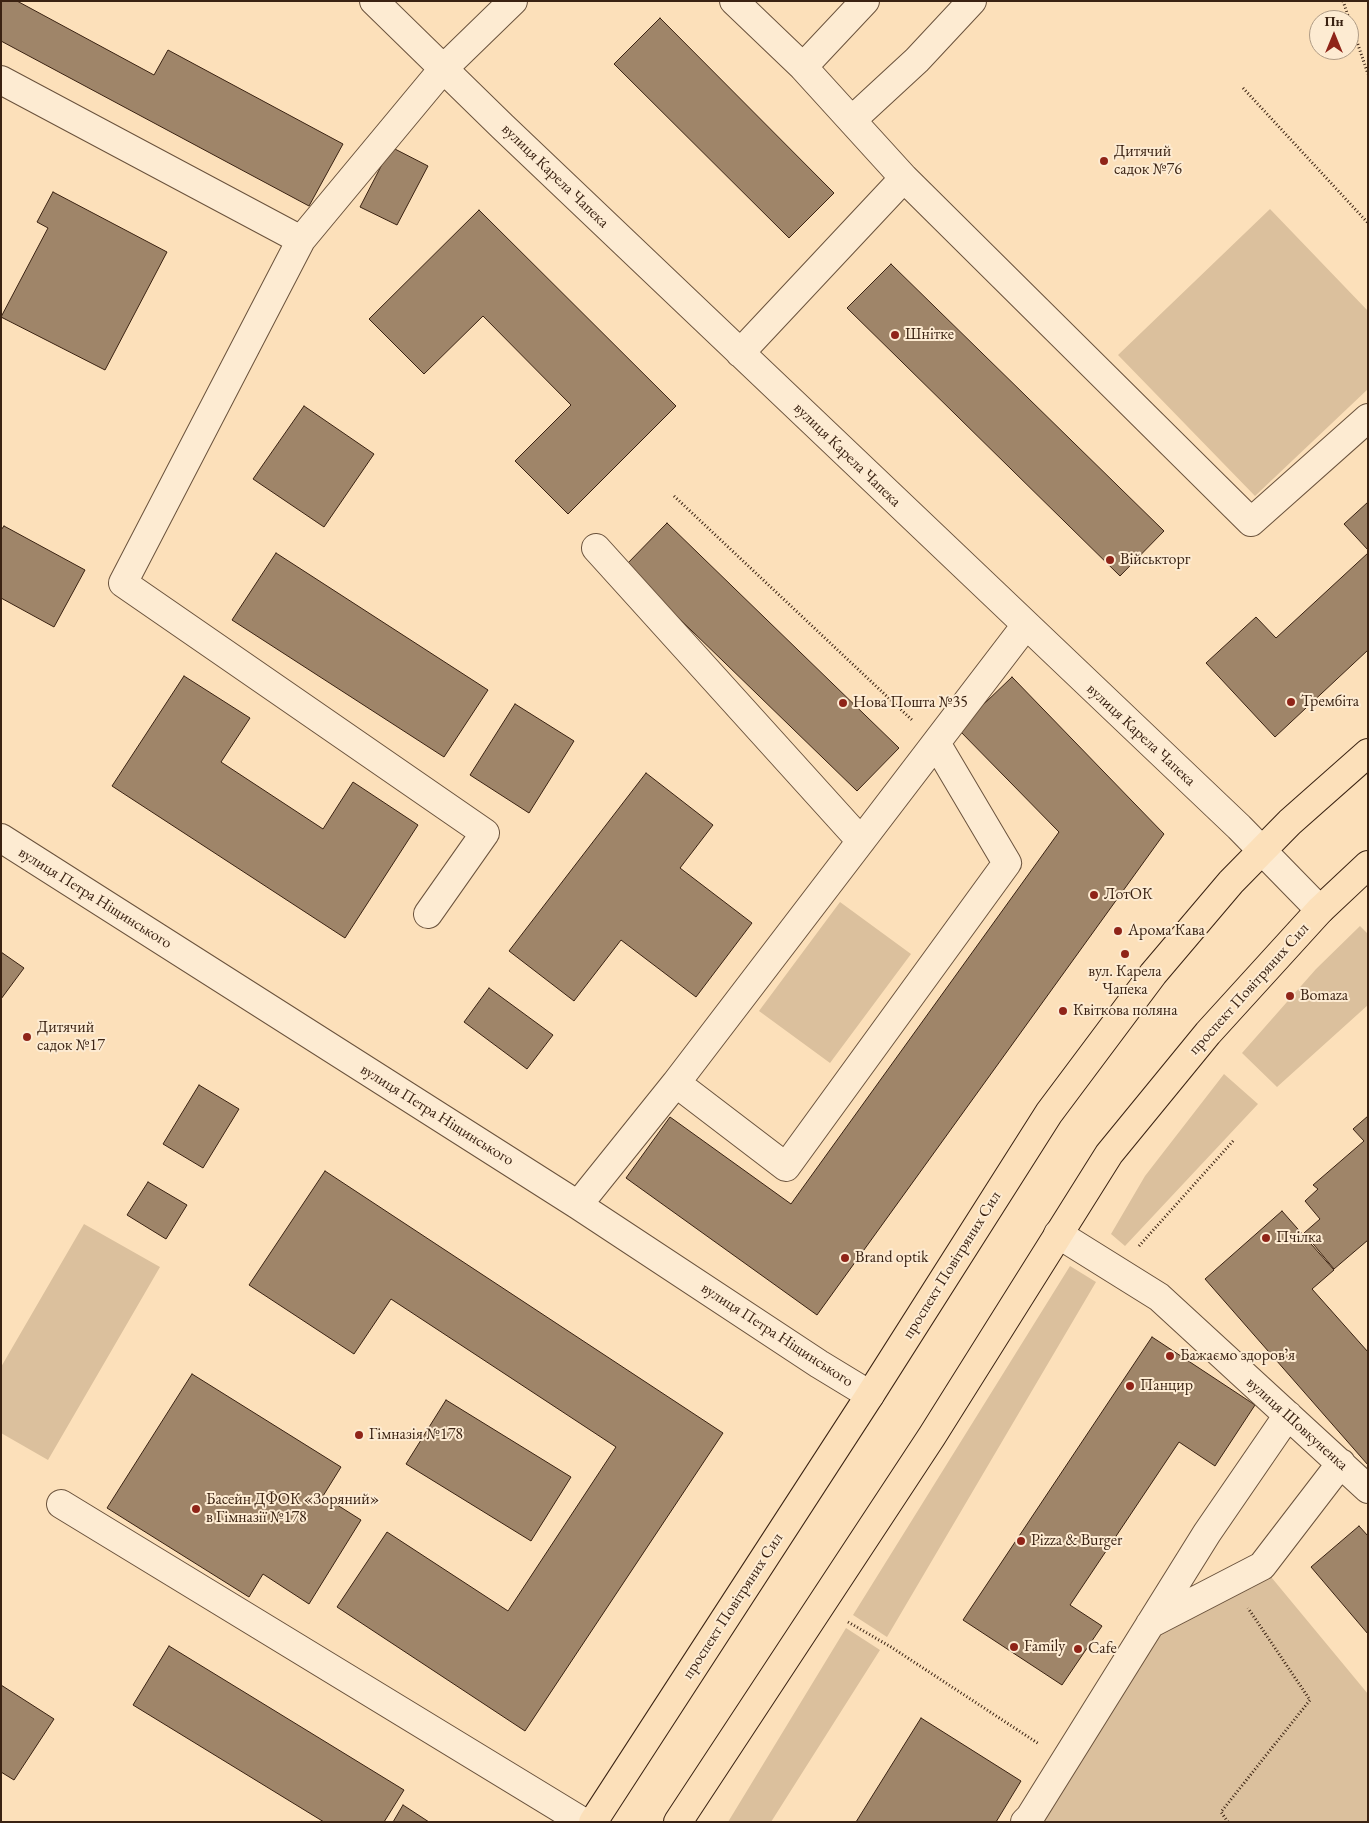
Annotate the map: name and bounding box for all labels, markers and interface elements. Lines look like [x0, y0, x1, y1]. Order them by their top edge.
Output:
north arrow [1309, 10, 1359, 60]
text: Пн [1324, 12, 1344, 30]
street label: вулиця Карела Чапека [497, 120, 613, 232]
place label: Дитячий садок №76 [1114, 142, 1182, 180]
marker: Дитячий садок №76 [1098, 155, 1110, 167]
place label: Шнітке [905, 325, 954, 345]
marker: Шнітке [889, 329, 901, 341]
street label: вулиця Карела Чапека [789, 399, 905, 511]
place label: Військторг [1120, 550, 1190, 570]
marker: Військторг [1104, 554, 1116, 566]
street label: вулиця Карела Чапека [1083, 680, 1199, 790]
place label: Трембіта [1301, 692, 1359, 712]
place label: Нова Пошта №35 [853, 693, 968, 713]
marker: Трембіта [1285, 696, 1297, 708]
marker: Нова Пошта №35 [837, 697, 849, 709]
street label: вулиця Петра Ніщинського [15, 843, 175, 953]
place label: ЛотОК [1104, 885, 1153, 905]
marker: ЛотОК [1088, 889, 1100, 901]
street label: проспект Повітряних Сил [1185, 919, 1313, 1059]
place label: Арома Кава [1128, 921, 1205, 941]
marker: Арома Кава [1112, 925, 1124, 937]
marker: вул. Карела Чапека [1119, 948, 1131, 960]
place label: вул. Карела Чапека [1088, 962, 1162, 1000]
place label: Bomaza [1300, 986, 1348, 1006]
marker: Bomaza [1284, 990, 1296, 1002]
place label: Квіткова поляна [1073, 1001, 1178, 1021]
marker: Квіткова поляна [1057, 1005, 1069, 1017]
place label: Дитячий садок №17 [37, 1018, 105, 1056]
marker: Дитячий садок №17 [21, 1031, 33, 1043]
street label: вулиця Петра Ніщинського [357, 1060, 517, 1170]
street label: проспект Повітряних Сил [899, 1188, 1005, 1342]
place label: Пчілка [1276, 1228, 1322, 1248]
marker: Пчілка [1260, 1232, 1272, 1244]
place label: Brand optik [855, 1248, 929, 1268]
marker: Brand optik [839, 1252, 851, 1264]
street label: вулиця Петра Ніщинського [697, 1279, 857, 1391]
place label: Бажаємо здоровʼя [1180, 1346, 1295, 1366]
marker: Бажаємо здоровʼя [1164, 1350, 1176, 1362]
street label: вулиця Шовкуненка [1242, 1373, 1352, 1475]
place label: Панцир [1140, 1376, 1193, 1396]
marker: Панцир [1124, 1380, 1136, 1392]
place label: Гімназія №178 [369, 1425, 463, 1445]
marker: Гімназія №178 [353, 1429, 365, 1441]
place label: Басейн ДФОК «Зоряний» в Гімназії №178 [206, 1490, 379, 1528]
marker: Басейн ДФОК «Зоряний» в Гімназії №178 [190, 1503, 202, 1515]
street label: проспект Повітряних Сил [679, 1529, 787, 1683]
place label: Pizza & Burger [1031, 1531, 1122, 1551]
marker: Pizza & Burger [1015, 1535, 1027, 1547]
place label: Family [1024, 1637, 1065, 1657]
place label: Cafe [1088, 1639, 1117, 1659]
marker: Family [1008, 1641, 1020, 1653]
marker: Cafe [1072, 1643, 1084, 1655]

